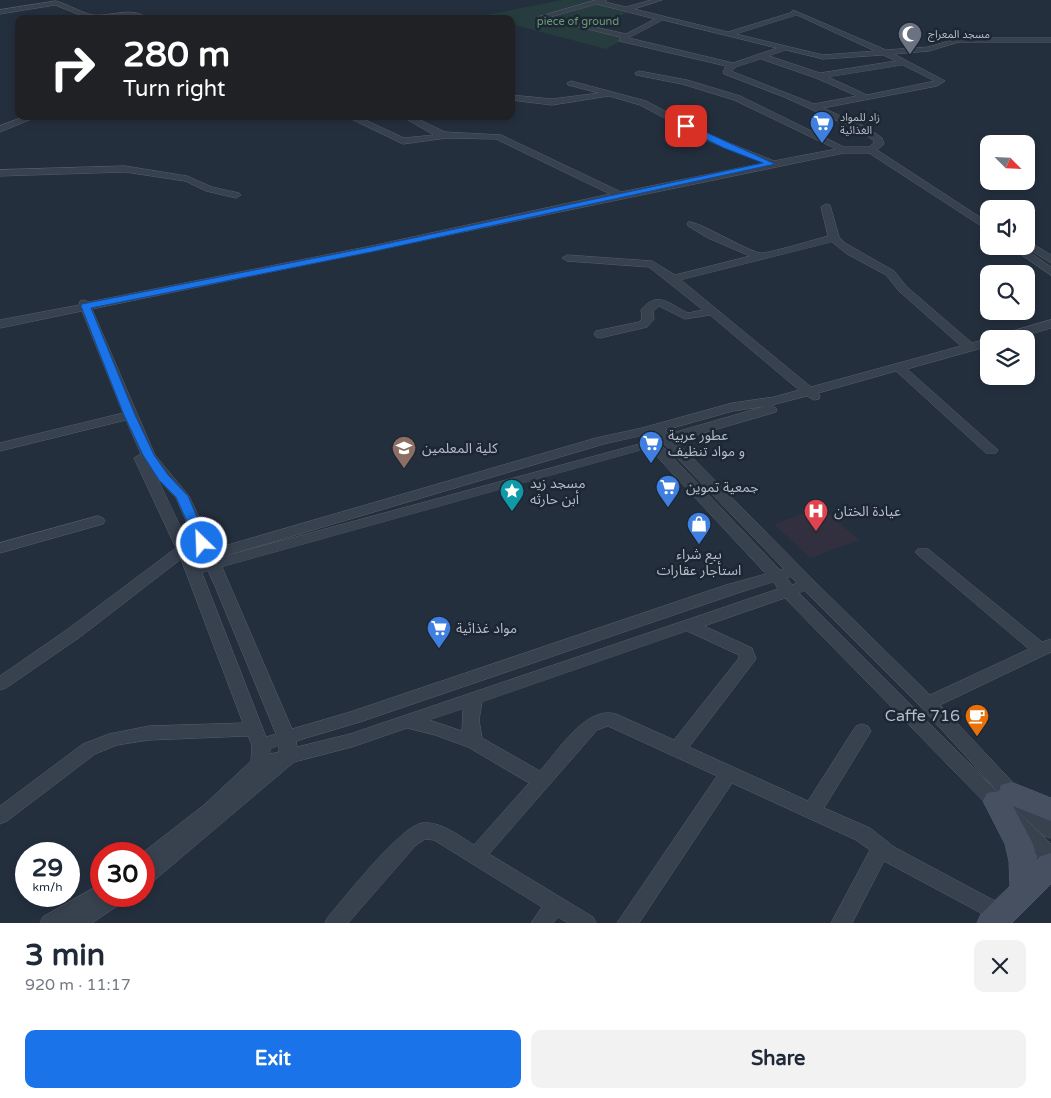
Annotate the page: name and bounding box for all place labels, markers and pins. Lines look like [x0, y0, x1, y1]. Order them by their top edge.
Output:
mosque icon: مسجد المعراج [897, 21, 923, 55]
place label: مسجد المعراج [928, 28, 990, 42]
pin [665, 105, 707, 147]
supermarket icon: زاد للمواد الغذائية [809, 110, 835, 144]
place label: زاد للمواد الغذائية [840, 111, 880, 137]
place label: عطور عربية و مواد تنظيف [668, 427, 745, 460]
supermarket icon: عطور عربية و مواد تنظيف [638, 430, 664, 464]
school or university icon: كلية المعلمين [391, 435, 417, 469]
place label: كلية المعلمين [422, 440, 498, 457]
supermarket icon: جمعية تموين [655, 474, 681, 508]
place label: مسجد زيد أبن حارثه [530, 475, 586, 508]
place icon: مسجد زيد أبن حارثه [499, 478, 525, 512]
place label: جمعية تموين [686, 479, 759, 496]
hospital icon: عيادة الختان [803, 498, 829, 532]
place label: عيادة الختان [834, 503, 901, 520]
shop icon: بيع شراء استأجار عقارات [686, 511, 712, 545]
place label: بيع شراء استأجار عقارات [657, 546, 741, 579]
supermarket icon: مواد غذائية [426, 615, 452, 649]
place label: مواد غذائية [456, 620, 517, 637]
cafe icon: Caffe 716 [964, 703, 990, 737]
place label: Caffe 716 [885, 706, 960, 726]

